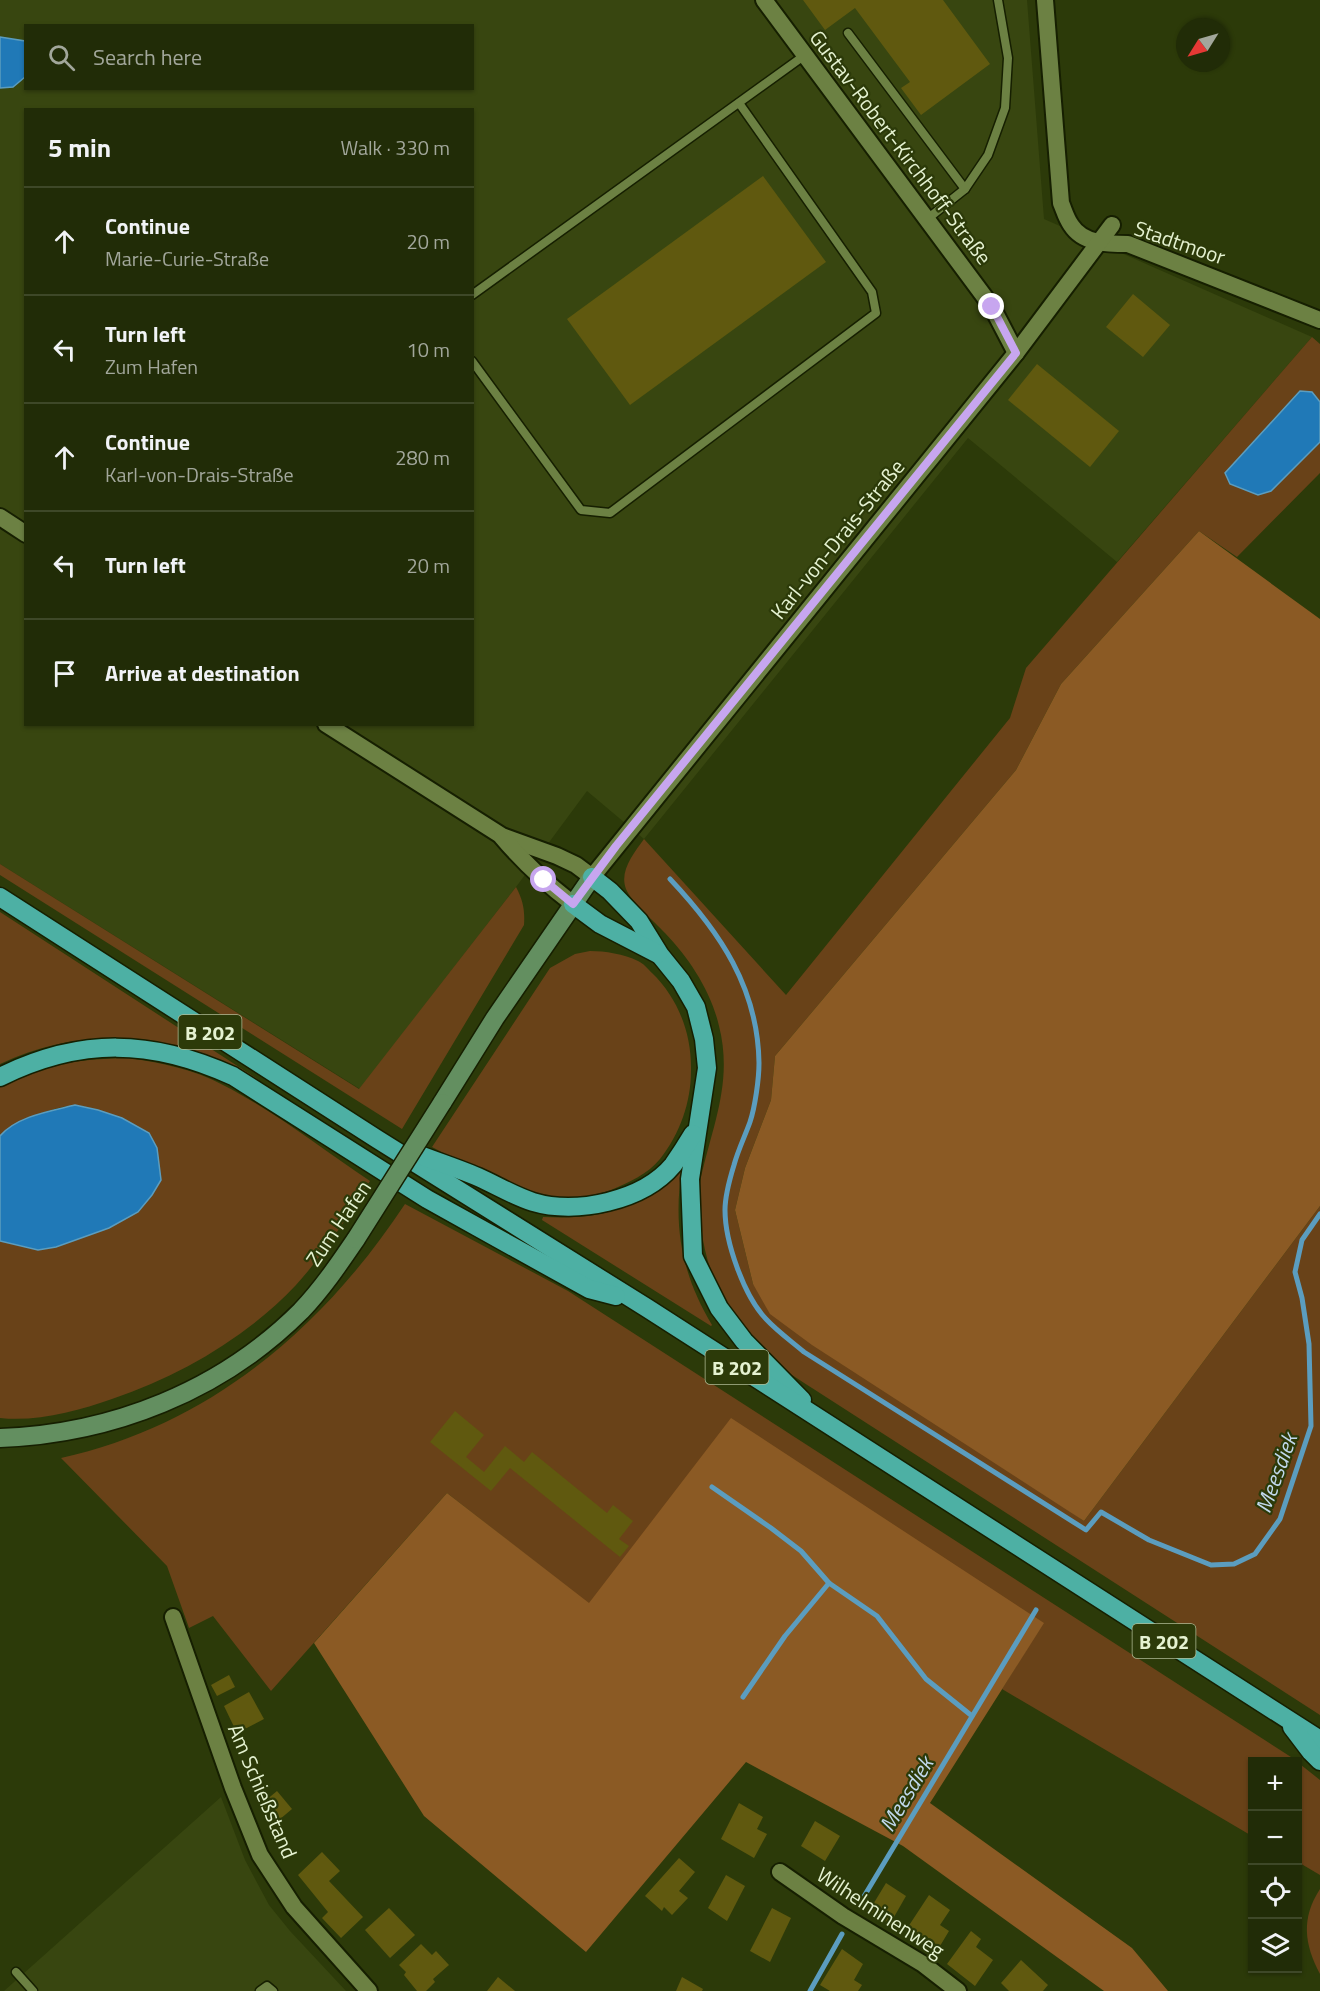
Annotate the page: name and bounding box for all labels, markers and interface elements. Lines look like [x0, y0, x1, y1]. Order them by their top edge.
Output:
north arrow [1176, 18, 1230, 72]
street label: Gustav-Robert-Kirchhoff-Straße [802, 23, 1000, 271]
search box [24, 24, 474, 90]
text: Search here [93, 40, 202, 74]
icon: search [45, 41, 78, 74]
text: 5 min [48, 128, 111, 167]
text: Walk · 330 m [341, 132, 450, 163]
text: Continue [105, 209, 190, 243]
street label: Stadtmoor [1130, 211, 1230, 273]
icon: ahead [48, 225, 81, 258]
text: 20 m [406, 226, 450, 257]
text: Marie-Curie-Straße [105, 243, 269, 274]
route end [978, 293, 1004, 319]
text: Turn left [105, 317, 186, 351]
icon: left [48, 333, 81, 366]
text: 10 m [406, 334, 450, 365]
text: Zum Hafen [105, 351, 198, 382]
text: Continue [105, 425, 190, 459]
icon: ahead [48, 441, 81, 474]
text: 280 m [395, 442, 450, 473]
street label: Karl-von-Drais-Straße [762, 452, 912, 626]
text: Karl-von-Drais-Straße [105, 459, 294, 490]
text: Turn left [105, 548, 186, 582]
icon: left [48, 549, 81, 582]
text: 20 m [406, 550, 450, 581]
text: Arrive at destination [105, 656, 300, 690]
icon: arrive [48, 657, 81, 690]
route start [530, 866, 556, 892]
road number: B 202 [178, 1015, 242, 1049]
street label: Zum Hafen [297, 1174, 379, 1272]
road number: B 202 [706, 1350, 768, 1384]
water label: Meesdiek [1246, 1426, 1307, 1517]
road number: B 202 [1132, 1624, 1196, 1658]
street label: Am Schießstand [220, 1719, 306, 1863]
water label: Meesdiek [870, 1748, 943, 1838]
map controls [1248, 1757, 1302, 1973]
button: + [1248, 1757, 1302, 1811]
button: − [1248, 1811, 1302, 1865]
street label: Wilhelminenweg [811, 1858, 952, 1966]
button: locate [1248, 1865, 1302, 1919]
button: layers [1248, 1919, 1302, 1973]

